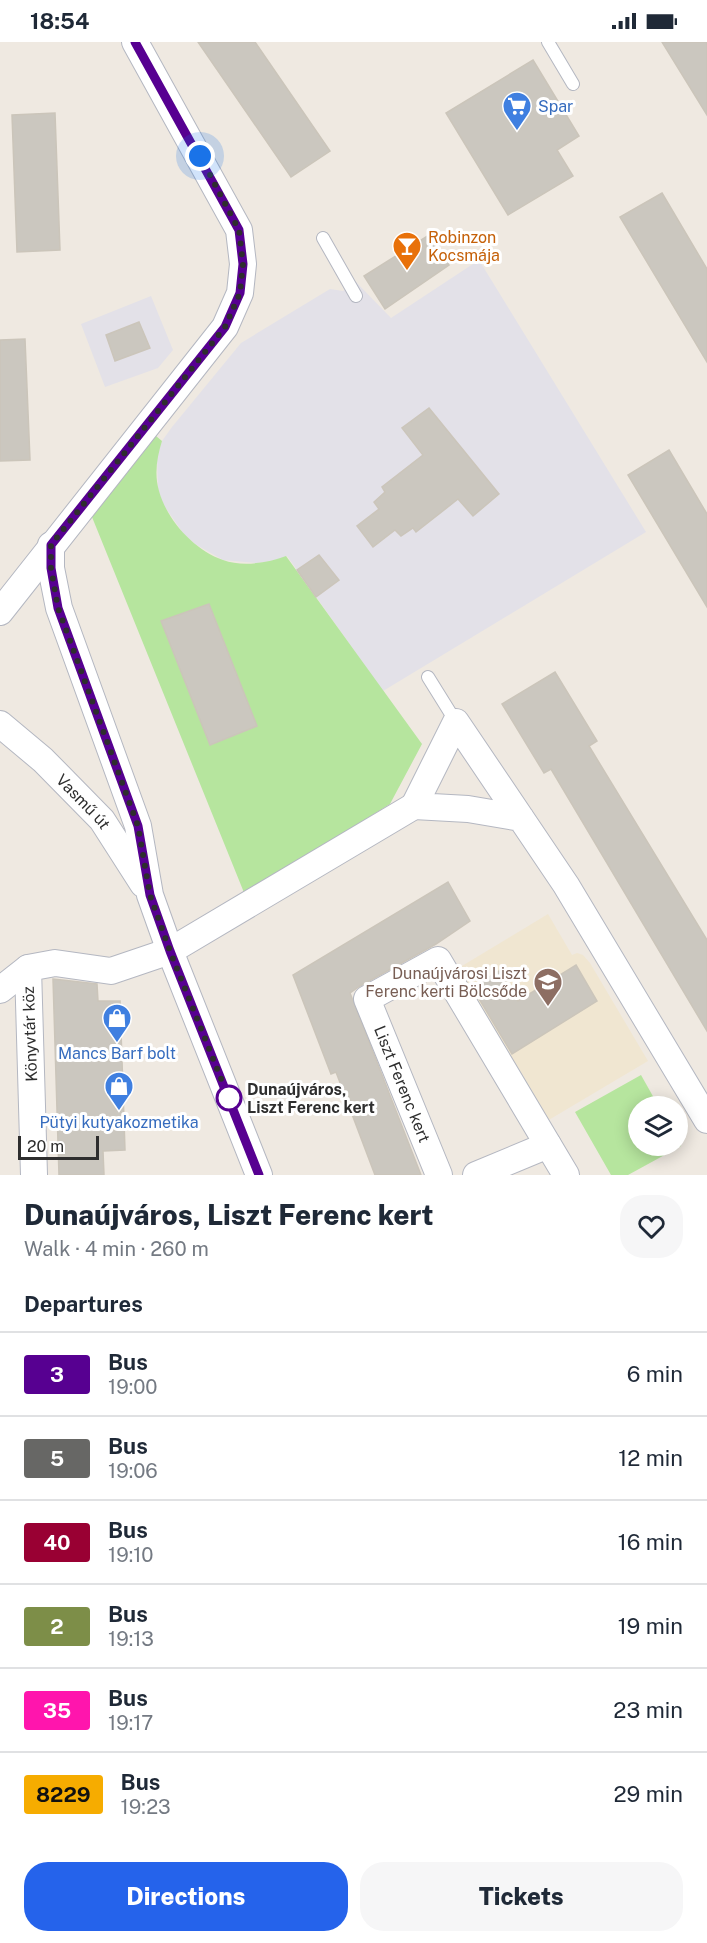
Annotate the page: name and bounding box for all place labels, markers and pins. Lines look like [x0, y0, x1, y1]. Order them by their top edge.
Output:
supermarket icon: Spar [501, 90, 533, 132]
place label: Spar [538, 97, 573, 116]
place label: Robinzon Kocsmája [428, 228, 500, 265]
bar icon: Robinzon Kocsmája [391, 230, 423, 272]
place label: Dunaújvárosi Liszt Ferenc kerti Bölcsőde [365, 964, 527, 1001]
school or university icon: Dunaújvárosi Liszt Ferenc kerti Bölcsőde [532, 966, 564, 1008]
shop icon: Mancs Barf bolt [101, 1002, 133, 1044]
place label: Mancs Barf bolt [58, 1044, 176, 1063]
shop icon: Pütyi kutyakozmetika [103, 1070, 135, 1112]
place label: Dunaújváros, Liszt Ferenc kert [247, 1080, 375, 1117]
marker: Dunaújváros, Liszt Ferenc kert [216, 1085, 242, 1111]
place label: Pütyi kutyakozmetika [39, 1113, 199, 1132]

